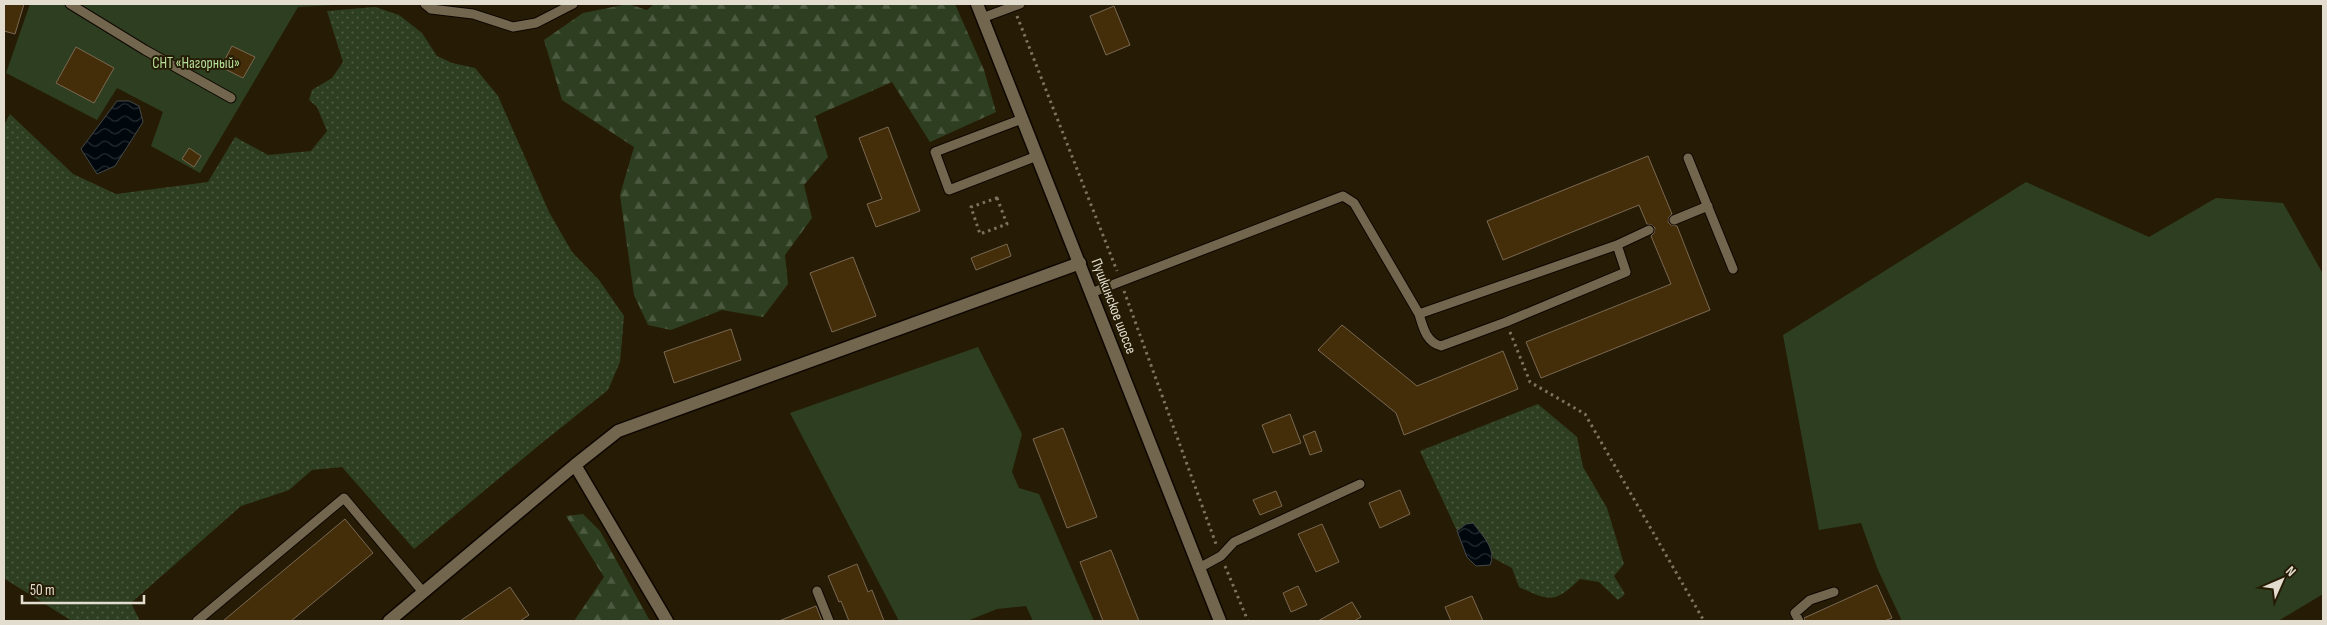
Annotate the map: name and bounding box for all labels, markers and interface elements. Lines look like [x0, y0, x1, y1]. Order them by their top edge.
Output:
park label: СНТ «Нагорный» [152, 54, 240, 73]
street label: Пушкинское шоссе [1087, 256, 1140, 357]
north arrow [2257, 555, 2307, 605]
text: N [2282, 563, 2299, 580]
scale bar [22, 572, 145, 604]
text: 50 m [30, 581, 55, 600]

